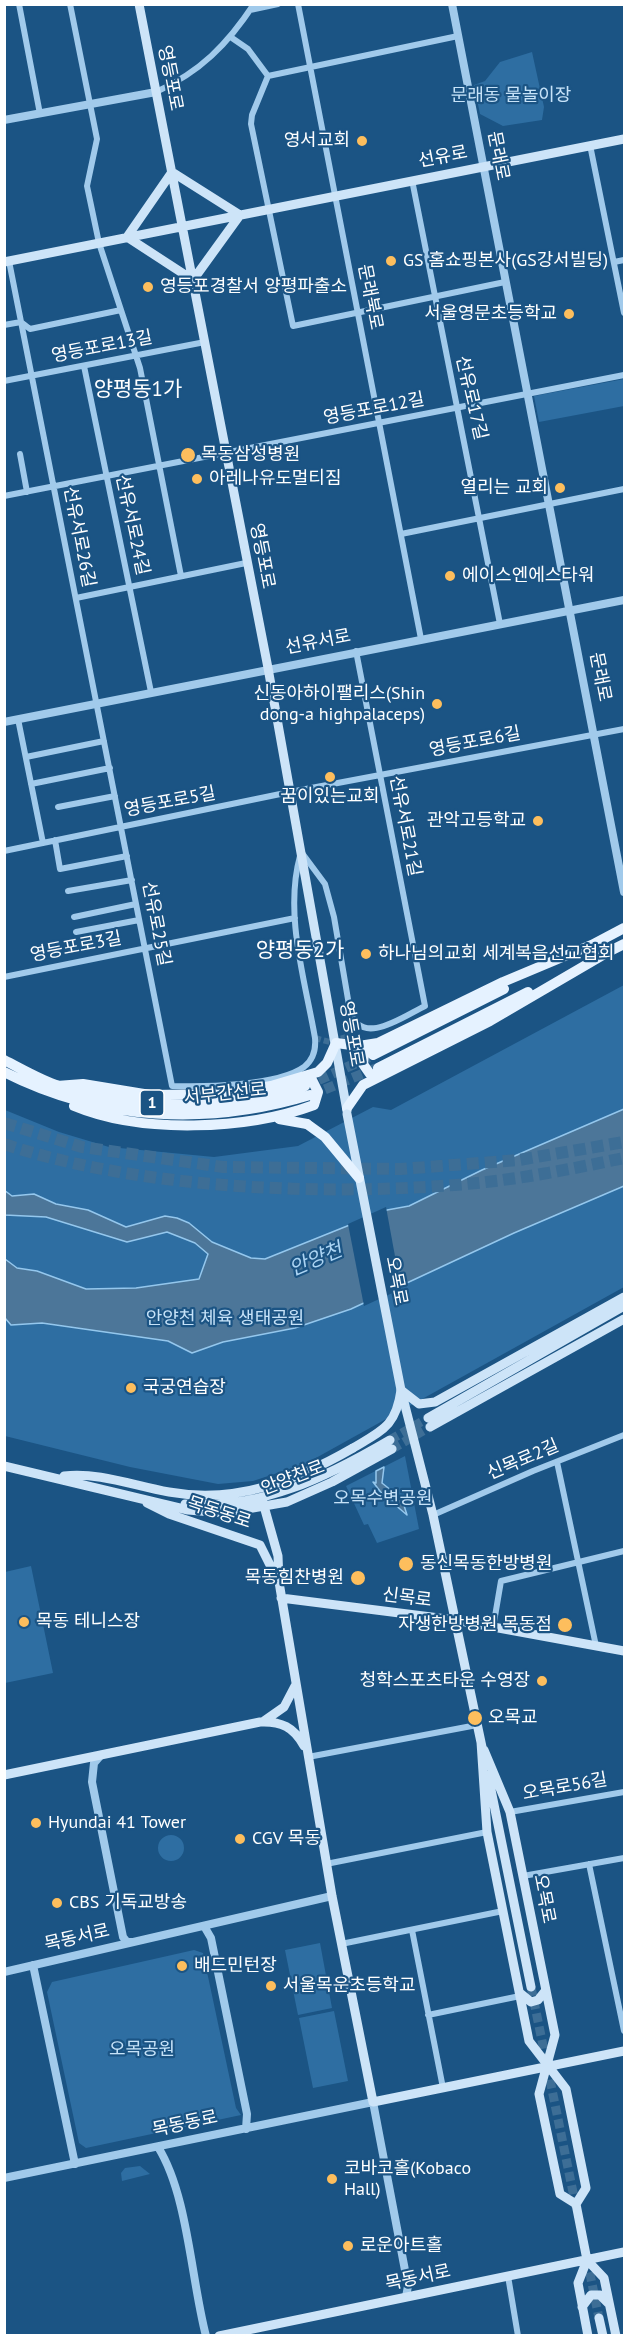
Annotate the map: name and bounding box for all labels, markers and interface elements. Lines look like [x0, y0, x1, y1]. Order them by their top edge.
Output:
street label: 영등포로 [153, 43, 187, 113]
park label: 문래동 물놀이장 [451, 85, 571, 107]
place label: 영서교회 [284, 130, 350, 152]
street label: 문래로 [483, 130, 513, 182]
marker: 영서교회 [355, 134, 369, 148]
street label: 선유로 [417, 142, 469, 172]
place label: GS 홈쇼핑본사(GS강서빌딩) [403, 250, 608, 272]
marker: GS 홈쇼핑본사(GS강서빌딩) [384, 254, 398, 268]
street label: 문래북로 [353, 262, 387, 332]
place label: 영등포경찰서 양평파출소 [160, 276, 347, 298]
marker: 영등포경찰서 양평파출소 [141, 280, 155, 294]
place label: 서울영문초등학교 [425, 303, 557, 325]
marker: 서울영문초등학교 [562, 307, 576, 321]
street label: 영등포로13길 [50, 327, 154, 367]
street label: 선유로17길 [451, 354, 491, 442]
district label: 양평동1가 [94, 377, 182, 403]
street label: 영등포로12길 [322, 389, 426, 429]
place label: 목동삼성병원 [201, 444, 300, 466]
marker: 목동삼성병원 [179, 446, 197, 464]
place label: 아레나유도멀티짐 [209, 468, 341, 490]
marker: 아레나유도멀티짐 [190, 472, 204, 486]
street label: 선유서로24길 [111, 473, 153, 577]
place label: 열리는 교회 [460, 477, 548, 499]
marker: 열리는 교회 [553, 481, 567, 495]
street label: 선유서로26길 [59, 485, 99, 589]
street label: 영등포로 [245, 521, 279, 591]
place label: 에이스엔에스타워 [462, 565, 594, 587]
marker: 에이스엔에스타워 [443, 569, 457, 583]
street label: 선유서로 [283, 625, 353, 659]
street label: 문래로 [585, 651, 615, 703]
place label: 신동아하이팰리스(Shin dong-a highpalaceps) [253, 683, 425, 726]
marker: 신동아하이팰리스(Shin dong-a highpalaceps) [430, 697, 444, 711]
street label: 영등포로6길 [427, 723, 523, 761]
marker: 꿈이있는교회 [323, 770, 337, 784]
street label: 선유서로21길 [385, 774, 425, 878]
street label: 영등포로5길 [122, 783, 218, 821]
place label: 꿈이있는교회 [280, 786, 380, 808]
place label: 관악고등학교 [427, 810, 526, 832]
marker: 관악고등학교 [531, 814, 545, 828]
street label: 선유로25길 [137, 880, 175, 968]
street label: 영등포로3길 [28, 928, 124, 966]
district label: 양평동2가 [256, 938, 344, 964]
place label: 하나님의교회 세계복음선교협회 [378, 943, 615, 965]
marker: 하나님의교회 세계복음선교협회 [359, 947, 373, 961]
street label: 영등포로 [335, 1000, 367, 1068]
street label: 서부간선로 [183, 1079, 267, 1109]
road number: 1 [140, 1090, 164, 1116]
water label: 안양천 [286, 1238, 346, 1282]
street label: 오목로 [381, 1255, 411, 1307]
park label: 안양천 체육 생태공원 [146, 1308, 304, 1330]
place label: 국궁연습장 [143, 1377, 226, 1399]
marker: 국궁연습장 [124, 1381, 138, 1395]
street label: 신목로2길 [484, 1435, 562, 1485]
street label: 안양천로 [258, 1456, 328, 1500]
park label: 오목수변공원 [333, 1488, 433, 1510]
street label: 목동동로 [184, 1492, 254, 1534]
place label: 동신목동한방병원 [420, 1553, 552, 1575]
marker: 동신목동한방병원 [397, 1555, 415, 1573]
place label: 목동힘찬병원 [245, 1567, 344, 1589]
marker: 목동힘찬병원 [349, 1569, 367, 1587]
street label: 신목로 [381, 1584, 433, 1612]
place label: 목동 테니스장 [36, 1611, 140, 1633]
place label: 자생한방병원 목동점 [398, 1614, 552, 1636]
marker: 목동 테니스장 [17, 1615, 31, 1629]
marker: 자생한방병원 목동점 [556, 1616, 574, 1634]
place label: 청학스포츠타운 수영장 [360, 1670, 530, 1692]
marker: 청학스포츠타운 수영장 [535, 1674, 549, 1688]
place label: 오목교 [488, 1707, 538, 1729]
marker: 오목교 [466, 1709, 484, 1727]
street label: 오목로56길 [521, 1769, 609, 1805]
place label: Hyundai 41 Tower [48, 1812, 186, 1834]
marker: Hyundai 41 Tower [29, 1816, 43, 1830]
place label: CGV 목동 [252, 1828, 321, 1850]
marker: CGV 목동 [233, 1832, 247, 1846]
street label: 오목로 [529, 1873, 559, 1925]
place label: CBS 기독교방송 [69, 1892, 187, 1914]
marker: CBS 기독교방송 [50, 1896, 64, 1910]
street label: 목동서로 [42, 1920, 112, 1956]
place label: 배드민턴장 [194, 1955, 277, 1977]
marker: 배드민턴장 [175, 1959, 189, 1973]
place label: 서울목운초등학교 [283, 1975, 415, 1997]
marker: 서울목운초등학교 [264, 1979, 278, 1993]
park label: 오목공원 [109, 2039, 175, 2061]
street label: 목동동로 [150, 2107, 220, 2141]
place label: 코바코홀(Kobaco Hall) [344, 2158, 471, 2200]
marker: 코바코홀(Kobaco Hall) [325, 2172, 339, 2186]
place label: 로운아트홀 [360, 2235, 443, 2257]
marker: 로운아트홀 [341, 2239, 355, 2253]
street label: 목동서로 [383, 2261, 453, 2295]

